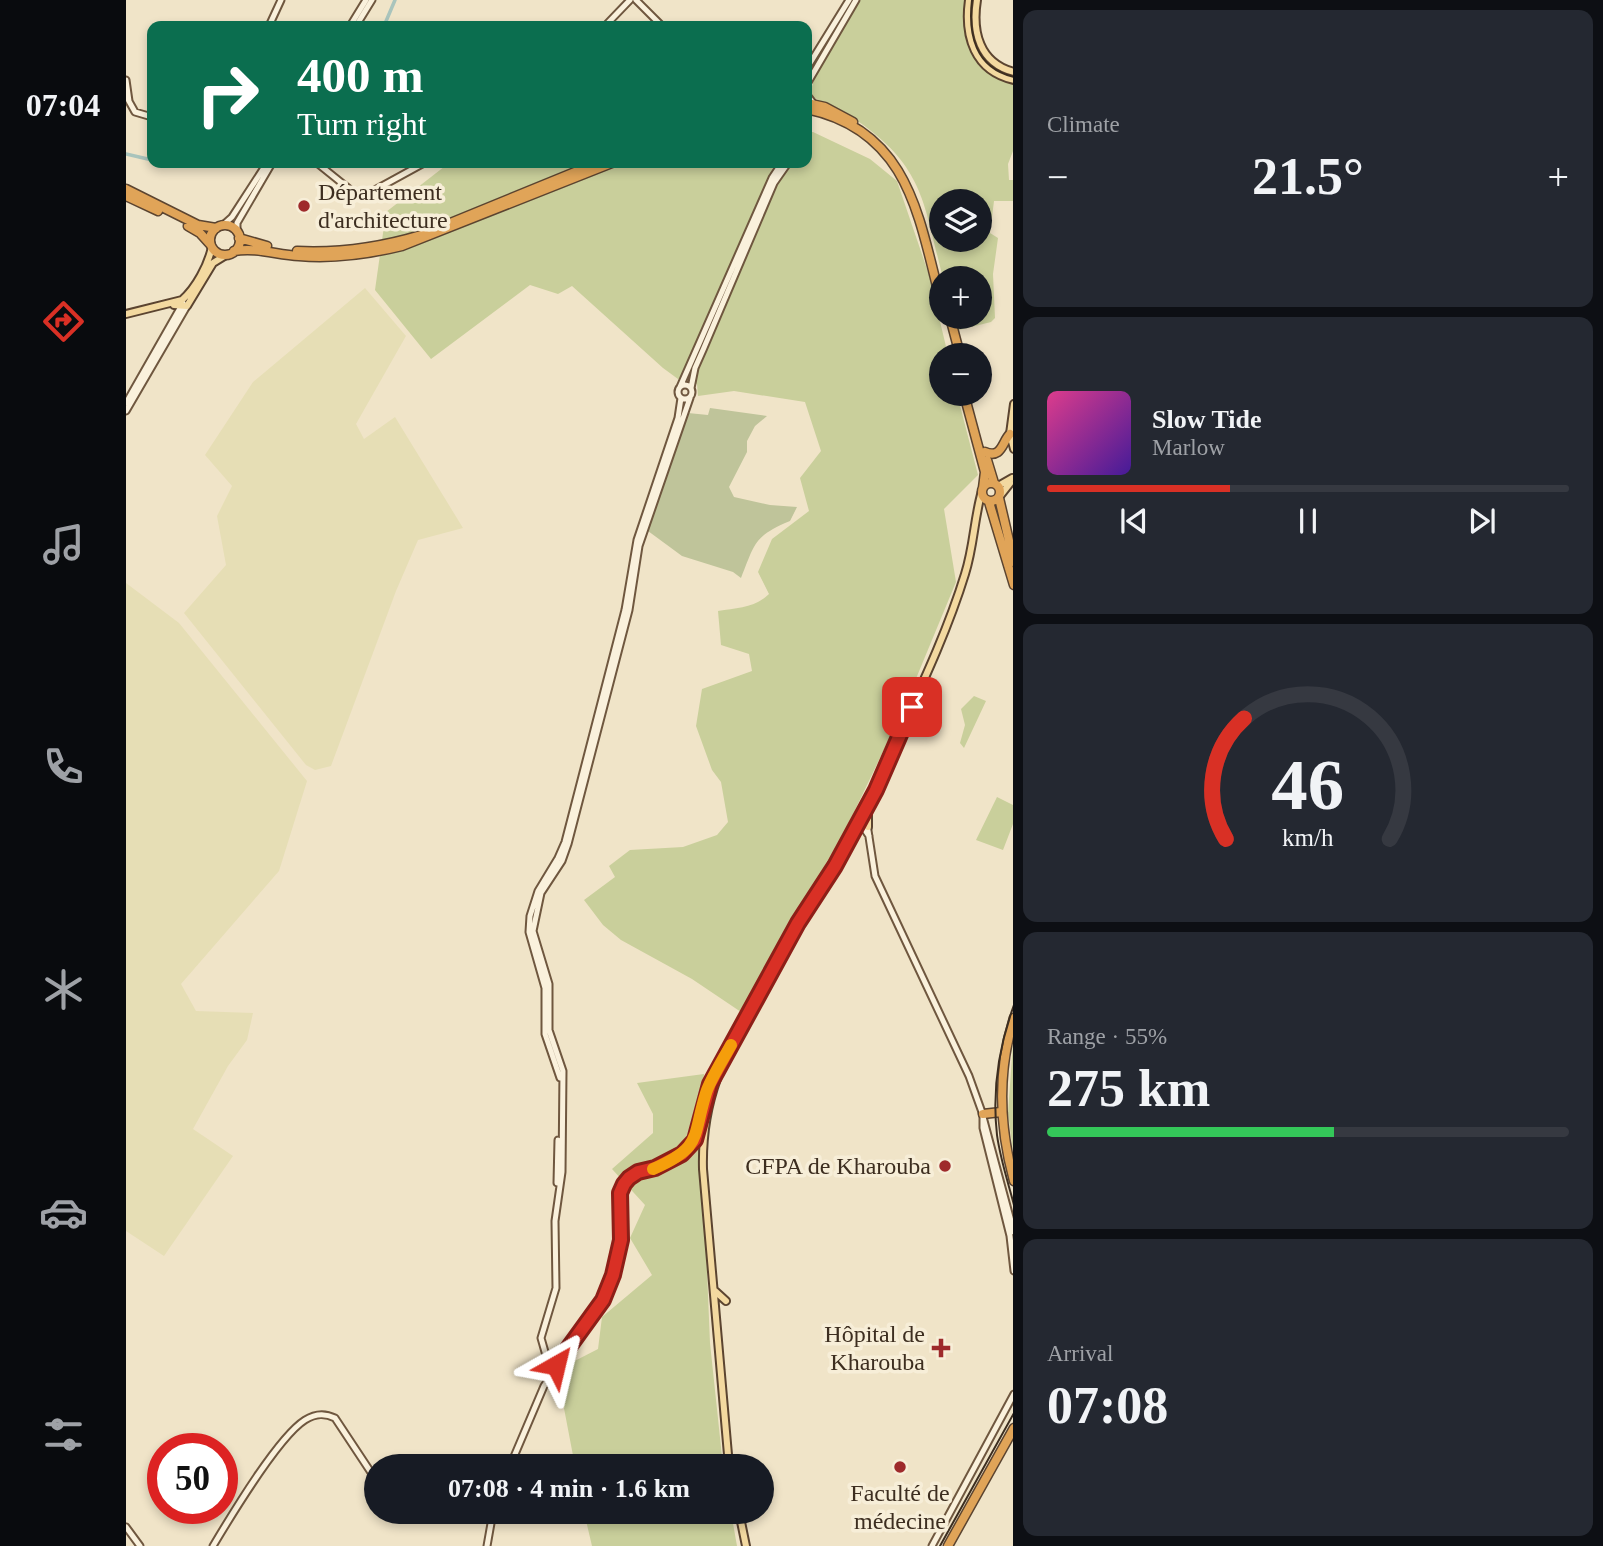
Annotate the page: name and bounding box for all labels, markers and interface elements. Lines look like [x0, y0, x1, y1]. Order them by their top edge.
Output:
text: 400 m [297, 48, 424, 103]
icon: right [182, 49, 273, 140]
text: 07:04 [26, 87, 100, 123]
text: Turn right [297, 106, 427, 142]
text: Climate [1047, 112, 1120, 137]
text: 21.5° [1252, 148, 1364, 205]
text: − [1047, 156, 1068, 198]
text: + [1548, 156, 1569, 198]
place label: Département d'architecture [318, 179, 448, 233]
map controls [929, 189, 992, 406]
button: layers [929, 189, 992, 252]
marker: Département d'architecture [296, 198, 312, 214]
button: + [929, 266, 992, 329]
icon: directions [39, 297, 88, 346]
button: − [929, 343, 992, 406]
text: Slow Tide [1152, 405, 1262, 434]
text: Marlow [1152, 435, 1225, 460]
icon: previous [1115, 502, 1153, 540]
icon: pause [1289, 502, 1327, 540]
icon: next [1463, 502, 1501, 540]
icon: music [39, 520, 88, 569]
pin [882, 677, 942, 737]
icon: arrive [893, 688, 931, 726]
icon: phone [39, 742, 88, 791]
text: 46 [1272, 744, 1344, 825]
text: km/h [1282, 824, 1334, 851]
icon: climate [39, 965, 88, 1014]
text: Range · 55% [1047, 1024, 1167, 1049]
text: 275 km [1047, 1060, 1210, 1117]
place label: CFPA de Kharouba [745, 1153, 931, 1179]
marker: CFPA de Kharouba [937, 1158, 953, 1174]
icon: car [39, 1188, 88, 1237]
place label: Hôpital de Kharouba [824, 1321, 925, 1375]
position arrow [519, 1328, 593, 1402]
marker: Hôpital de Kharouba [931, 1338, 951, 1358]
text: Arrival [1047, 1341, 1113, 1366]
text: 07:08 [1047, 1377, 1168, 1434]
icon: filters [39, 1410, 88, 1459]
speed limit sign: 50 [147, 1433, 238, 1524]
marker: Faculté de médecine [892, 1459, 908, 1475]
text: 07:08 · 4 min · 1.6 km [448, 1474, 690, 1503]
place label: Faculté de médecine [850, 1480, 950, 1534]

